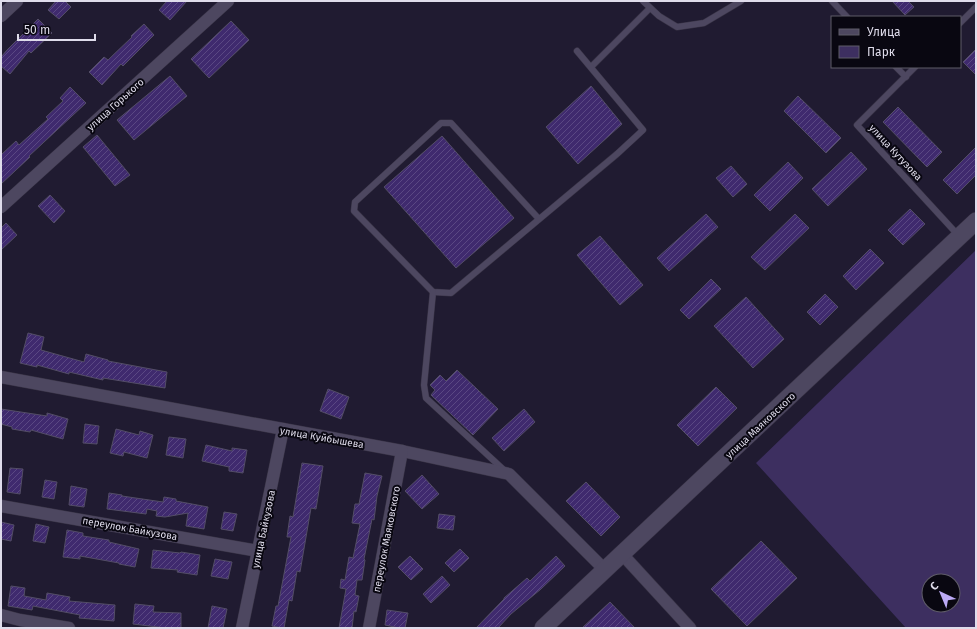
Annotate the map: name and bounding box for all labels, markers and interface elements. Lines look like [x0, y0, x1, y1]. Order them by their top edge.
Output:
scale bar [18, 16, 95, 42]
legend [831, 16, 961, 68]
text: 50 m [24, 23, 50, 37]
text: Улица [867, 25, 901, 39]
text: Парк [867, 45, 896, 59]
street label: улица Горького [85, 76, 147, 133]
street label: улица Кутузова [866, 122, 924, 183]
street label: улица Маяковского [723, 390, 798, 461]
street label: улица Куйбышева [279, 425, 365, 451]
street label: переулок Маяковского [371, 485, 403, 593]
street label: улица Байкузова [250, 489, 278, 569]
street label: переулок Байкузова [82, 515, 178, 543]
north arrow [921, 573, 961, 613]
text: С [928, 579, 942, 593]

